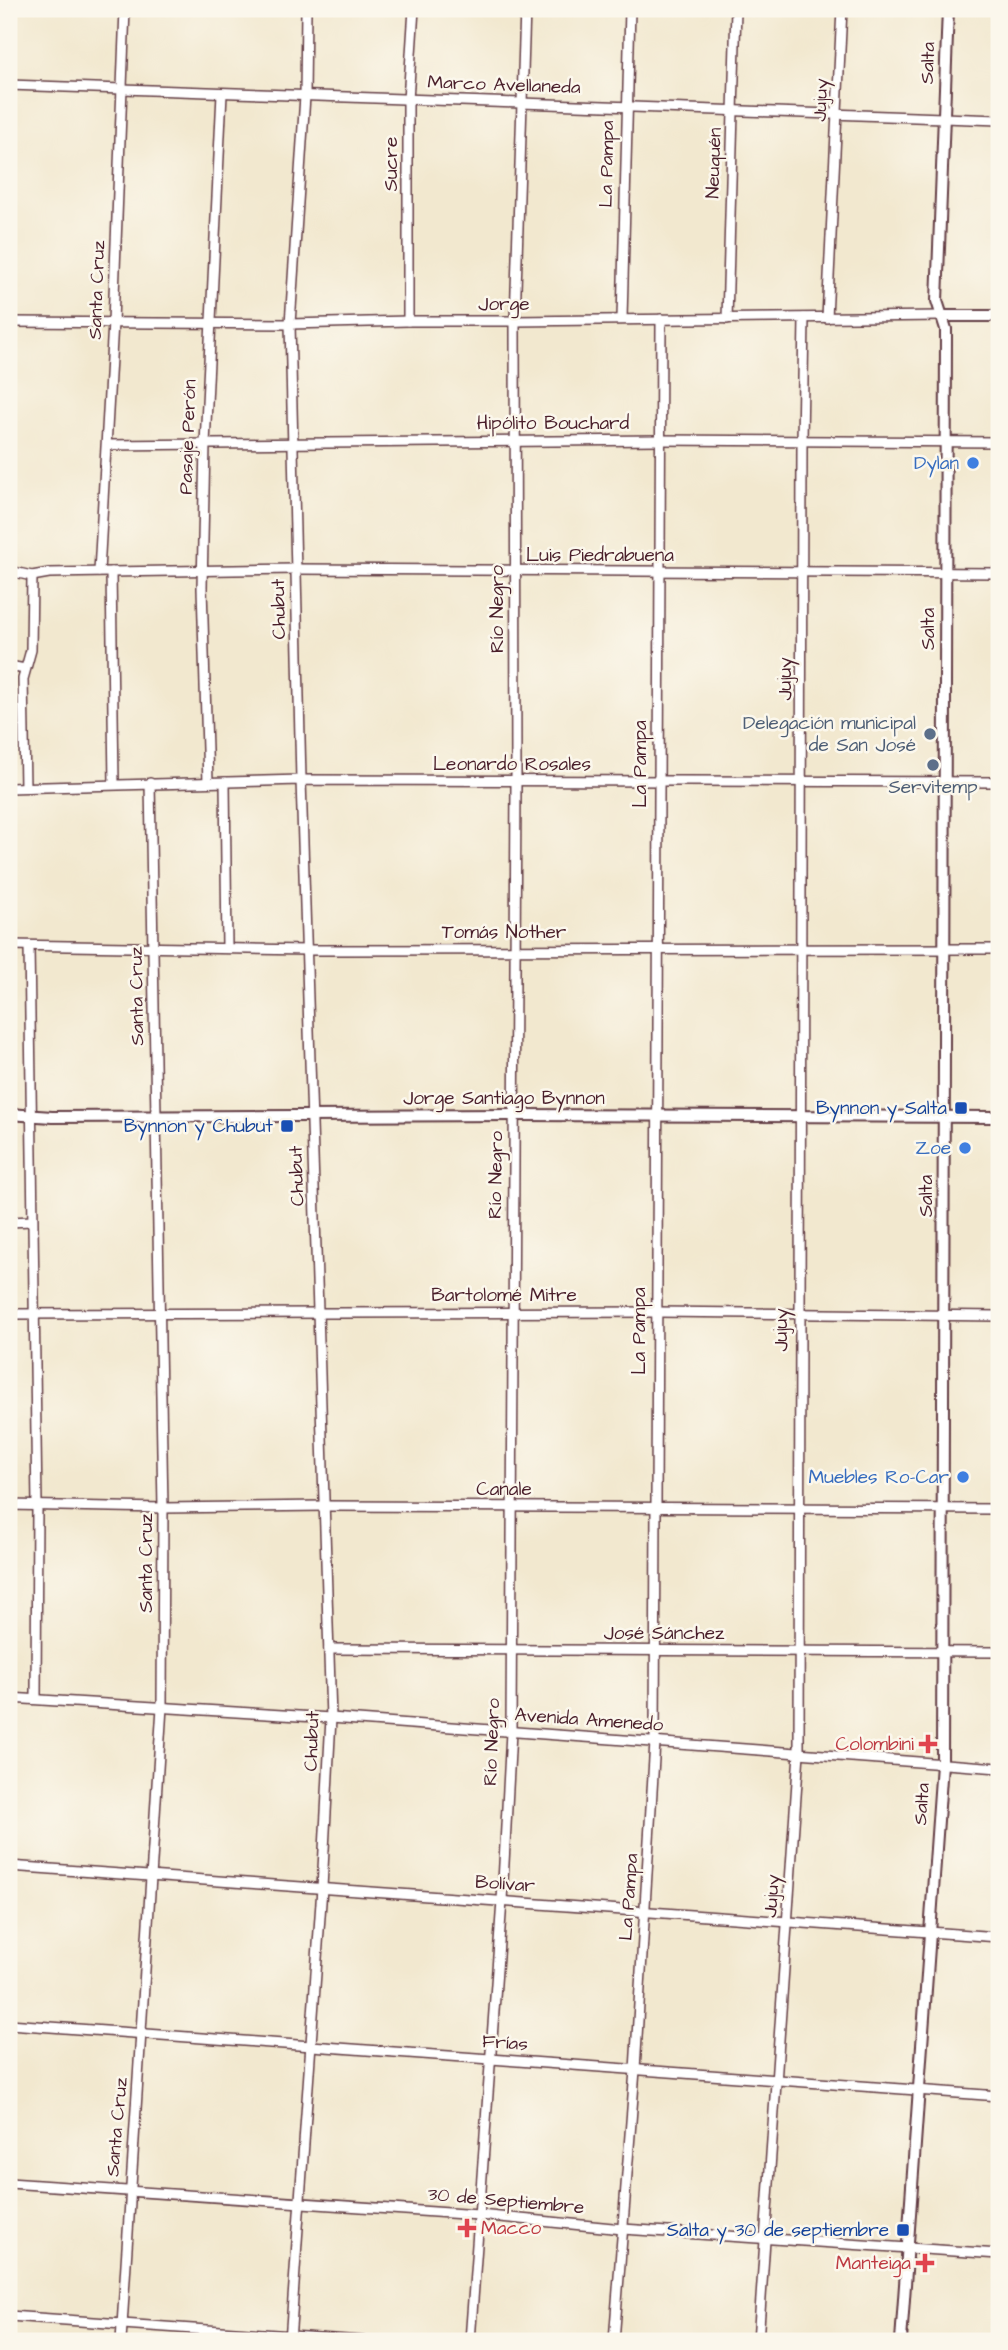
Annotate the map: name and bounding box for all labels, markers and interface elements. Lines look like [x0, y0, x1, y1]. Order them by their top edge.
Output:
street label: Salta [914, 41, 942, 85]
street label: Marco Avellaneda [427, 69, 581, 101]
street label: Jujuy [807, 77, 836, 122]
street label: La Pampa [593, 120, 621, 208]
street label: Neuquén [699, 127, 729, 199]
street label: Sucre [378, 137, 405, 191]
street label: Santa Cruz [82, 239, 112, 340]
street label: Jorge [478, 291, 530, 319]
street label: Pasaje Perón [172, 379, 204, 495]
street label: Hipólito Bouchard [477, 410, 630, 437]
place label: Dylan [914, 450, 959, 478]
marker: Dylan [965, 455, 981, 471]
street label: Luis Piedrabuena [526, 542, 674, 569]
street label: Río Negro [484, 565, 512, 653]
street label: Chubut [265, 578, 293, 639]
street label: Salta [915, 608, 942, 650]
street label: Jujuy [772, 657, 800, 701]
place label: Delegación municipal de San José [743, 710, 916, 759]
street label: La Pampa [627, 720, 654, 808]
marker: Delegación municipal de San José [922, 726, 938, 742]
street label: Leonardo Rosales [433, 751, 591, 778]
marker: Servitemp [925, 757, 941, 773]
place label: Servitemp [888, 774, 978, 801]
street label: Tomás Nother [442, 919, 567, 946]
street label: Santa Cruz [123, 946, 151, 1046]
street label: Jorge Santiago Bynnon [403, 1085, 605, 1113]
place label: Bynnon y Salta [816, 1095, 947, 1123]
marker: Bynnon y Salta [953, 1100, 969, 1116]
place label: Bynnon y Chubut [124, 1113, 273, 1141]
marker: Bynnon y Chubut [279, 1118, 295, 1134]
street label: Río Negro [482, 1131, 511, 1219]
place label: Zoe [915, 1135, 951, 1162]
marker: Zoe [957, 1140, 973, 1156]
street label: Chubut [282, 1145, 312, 1207]
street label: Salta [913, 1175, 940, 1217]
street label: Bartolomé Mitre [431, 1282, 577, 1309]
street label: La Pampa [626, 1287, 653, 1375]
street label: Jujuy [768, 1308, 796, 1352]
place label: Muebles Ro-Car [809, 1464, 950, 1491]
marker: Muebles Ro-Car [955, 1469, 971, 1485]
street label: Canale [476, 1476, 532, 1503]
street label: Santa Cruz [133, 1513, 160, 1613]
street label: José Sánchez [604, 1620, 725, 1647]
street label: Río Negro [477, 1697, 508, 1786]
street label: Avenida Amenedo [514, 1701, 665, 1739]
street label: Chubut [297, 1710, 327, 1772]
place label: Colombini [835, 1731, 914, 1758]
marker: Colombini [920, 1736, 936, 1752]
street label: Salta [907, 1782, 937, 1826]
street label: La Pampa [612, 1852, 646, 1941]
street label: Bolívar [474, 1868, 536, 1900]
street label: Jujuy [757, 1873, 788, 1919]
street label: Frías [481, 2028, 529, 2058]
street label: Santa Cruz [99, 2076, 135, 2178]
street label: 30 de Septiembre [427, 2181, 585, 2221]
place label: Macco [481, 2215, 541, 2242]
place label: Salta y 30 de septiembre [667, 2217, 889, 2245]
marker: Macco [459, 2220, 475, 2236]
marker: Salta y 30 de septiembre [895, 2222, 911, 2238]
place label: Manteiga [836, 2250, 911, 2278]
marker: Manteiga [917, 2255, 933, 2271]

